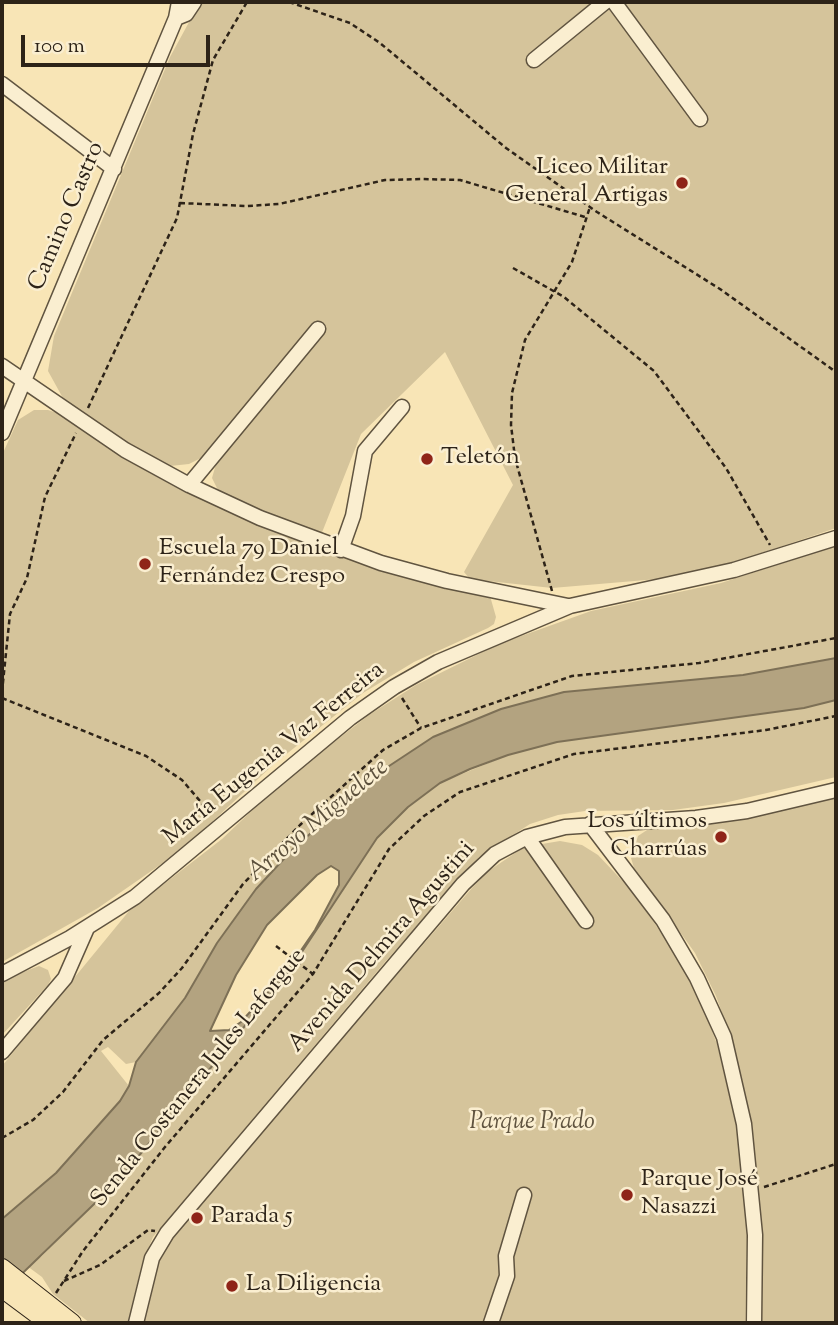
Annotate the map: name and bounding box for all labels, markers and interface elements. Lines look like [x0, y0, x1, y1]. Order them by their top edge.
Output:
scale bar [24, 21, 214, 65]
text: 100 m [34, 32, 85, 62]
street label: Camino Castro [24, 138, 112, 296]
place label: Liceo Militar General Artigas [505, 155, 668, 211]
marker: Liceo Militar General Artigas [674, 175, 690, 191]
place label: Teletón [441, 445, 520, 473]
marker: Teletón [419, 451, 435, 467]
place label: Escuela 79 Daniel Fernández Crespo [159, 536, 345, 592]
marker: Escuela 79 Daniel Fernández Crespo [137, 556, 153, 572]
street label: María Eugenia Vaz Ferreira [159, 657, 391, 853]
water label: Arroyo Miguelete [242, 754, 396, 890]
place label: Los últimos Charrúas [587, 809, 707, 865]
marker: Los últimos Charrúas [713, 829, 729, 845]
street label: Avenida Delmira Agustini [283, 837, 483, 1059]
street label: Senda Costanera Jules Laforgue [87, 944, 313, 1214]
park label: Parque Prado [469, 1110, 595, 1138]
place label: Parque José Nasazzi [641, 1167, 758, 1223]
marker: Parque José Nasazzi [619, 1187, 635, 1203]
place label: Parada 5 [211, 1204, 293, 1232]
marker: Parada 5 [189, 1210, 205, 1226]
place label: La Diligencia [246, 1272, 381, 1300]
marker: La Diligencia [224, 1278, 240, 1294]

